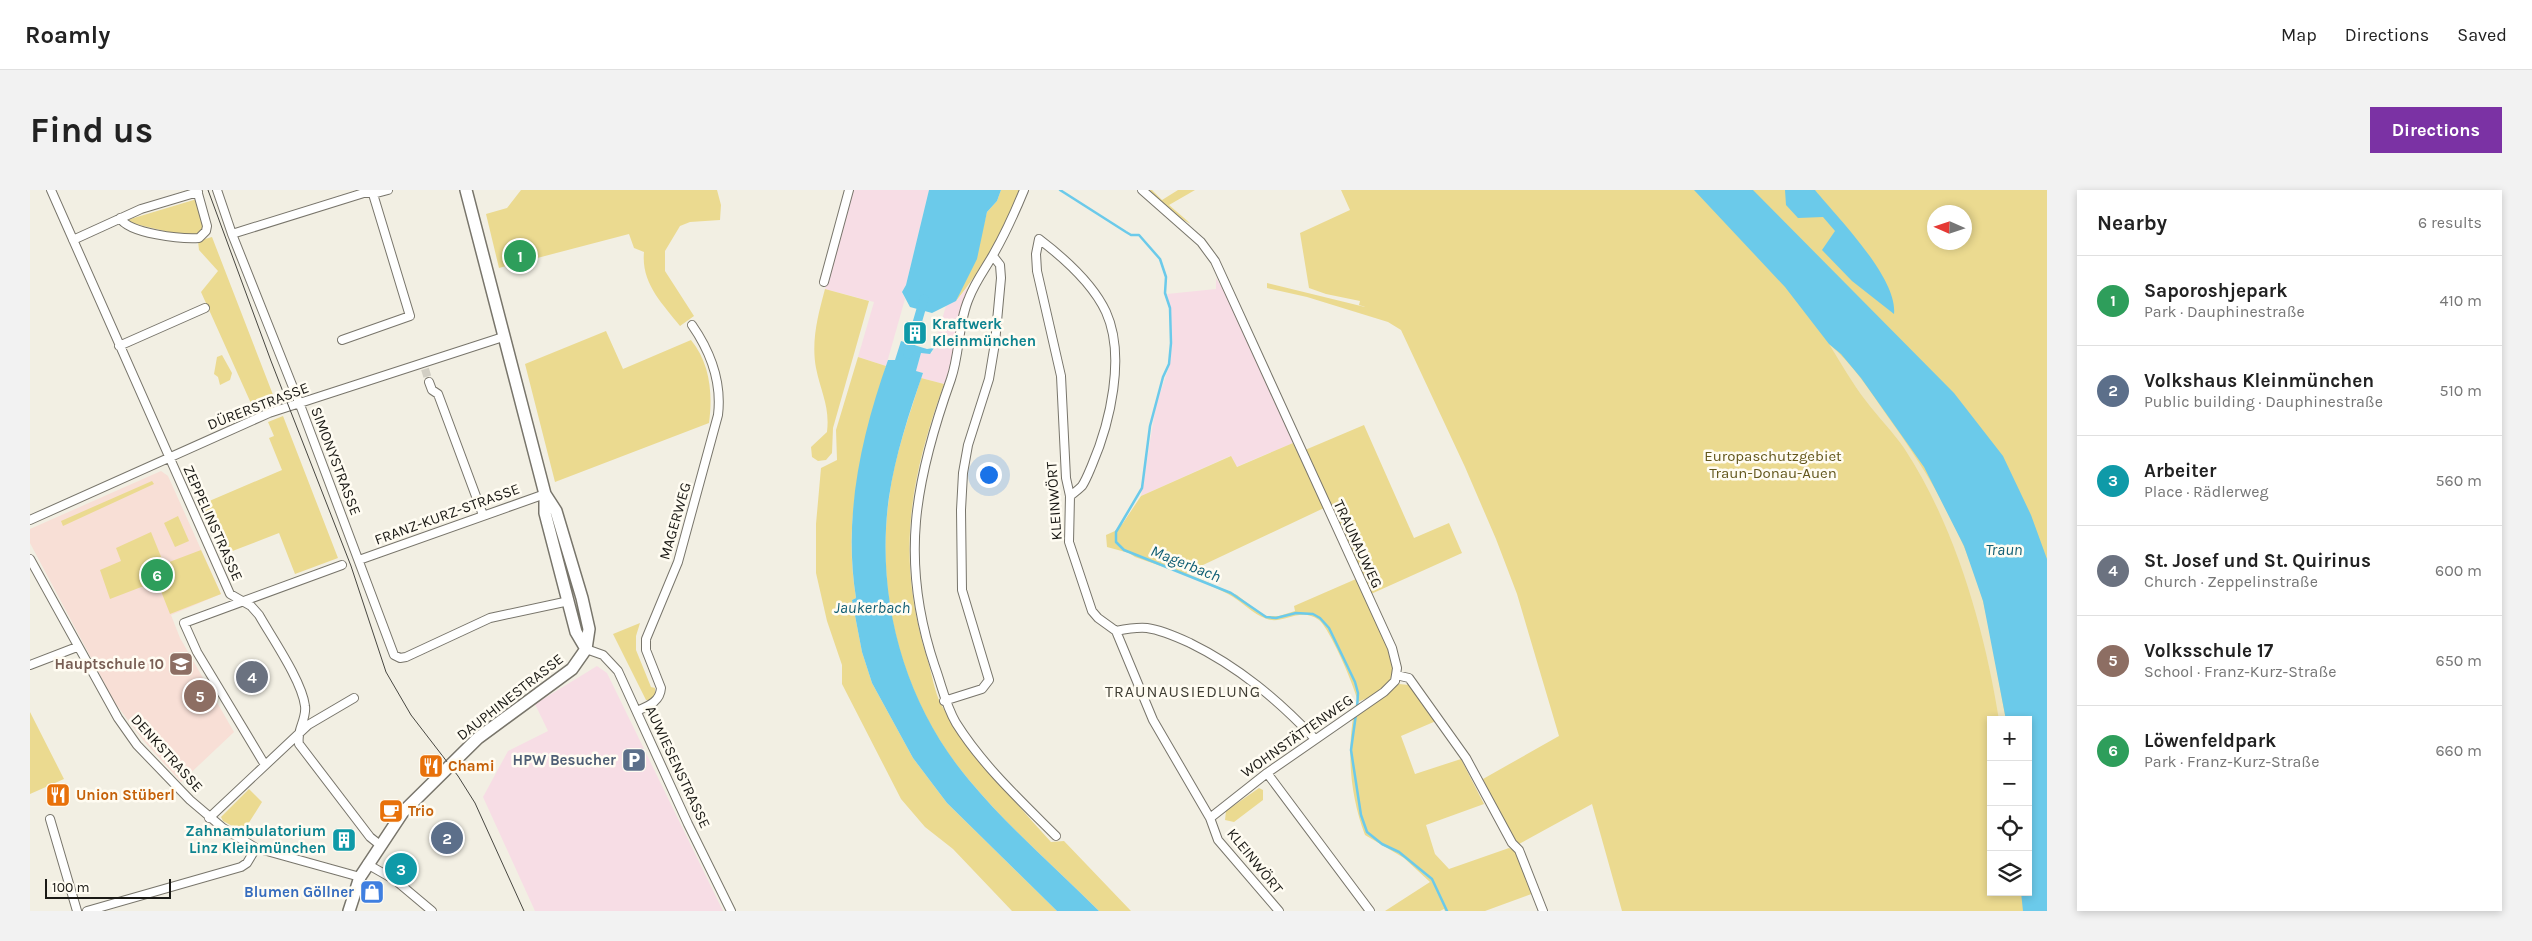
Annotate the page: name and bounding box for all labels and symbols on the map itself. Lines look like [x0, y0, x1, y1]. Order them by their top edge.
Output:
north arrow [1927, 205, 1972, 250]
pin: 1 [504, 237, 536, 275]
place label: Kraftwerk Kleinmünchen [932, 315, 1036, 350]
building icon: Kraftwerk Kleinmünchen [902, 320, 928, 346]
street label: DÜRERSTRASSE [205, 378, 311, 434]
street label: SIMONYSTRASSE [307, 404, 365, 518]
park label: Europaschutzgebiet Traun-Donau-Auen [1704, 447, 1842, 482]
street label: KLEINWÖRT [1042, 461, 1066, 541]
street label: ZEPPELINSTRASSE [179, 462, 247, 584]
your location [976, 462, 1002, 488]
street label: FRANZ-KURZ-STRASSE [372, 479, 522, 549]
street label: MAGERWEG [655, 480, 695, 562]
street label: TRAUNAUWEG [1330, 497, 1386, 591]
water label: Traun [1985, 540, 2023, 559]
water label: Magerbach [1148, 541, 1224, 586]
pin: 6 [141, 556, 173, 594]
water label: Jaukerbach [834, 598, 910, 617]
street label: DAUPHINESTRASSE [453, 650, 567, 744]
school or university icon: Hauptschule 10 [168, 651, 194, 677]
place label: Hauptschule 10 [54, 655, 164, 673]
pin: 4 [236, 658, 268, 696]
pin: 5 [184, 677, 216, 715]
district label: TRAUNAUSIEDLUNG [1105, 682, 1261, 701]
street label: WOHNSTÄTTENWEG [1238, 691, 1356, 781]
street label: AUWIESENSTRASSE [642, 703, 714, 831]
street label: DENKSTRASSE [127, 710, 207, 796]
parking icon: HPW Besucher [621, 747, 647, 773]
place label: HPW Besucher [513, 751, 616, 769]
restaurant icon: Chami [418, 753, 444, 779]
place label: Chami [448, 757, 495, 775]
restaurant icon: Union Stüberl [45, 782, 71, 808]
place label: Union Stüberl [76, 786, 175, 804]
cafe icon: Trio [378, 798, 404, 824]
place label: Trio [408, 802, 434, 820]
pin: 2 [431, 819, 463, 857]
place label: Zahnambulatorium Linz Kleinmünchen [185, 822, 326, 857]
street label: KLEINWÖRT [1223, 825, 1287, 898]
building icon: Zahnambulatorium Linz Kleinmünchen [331, 827, 357, 853]
pin: 3 [385, 850, 417, 888]
scale bar [45, 876, 171, 899]
shop icon: Blumen Göllner [359, 879, 385, 905]
place label: Blumen Göllner [244, 883, 354, 901]

